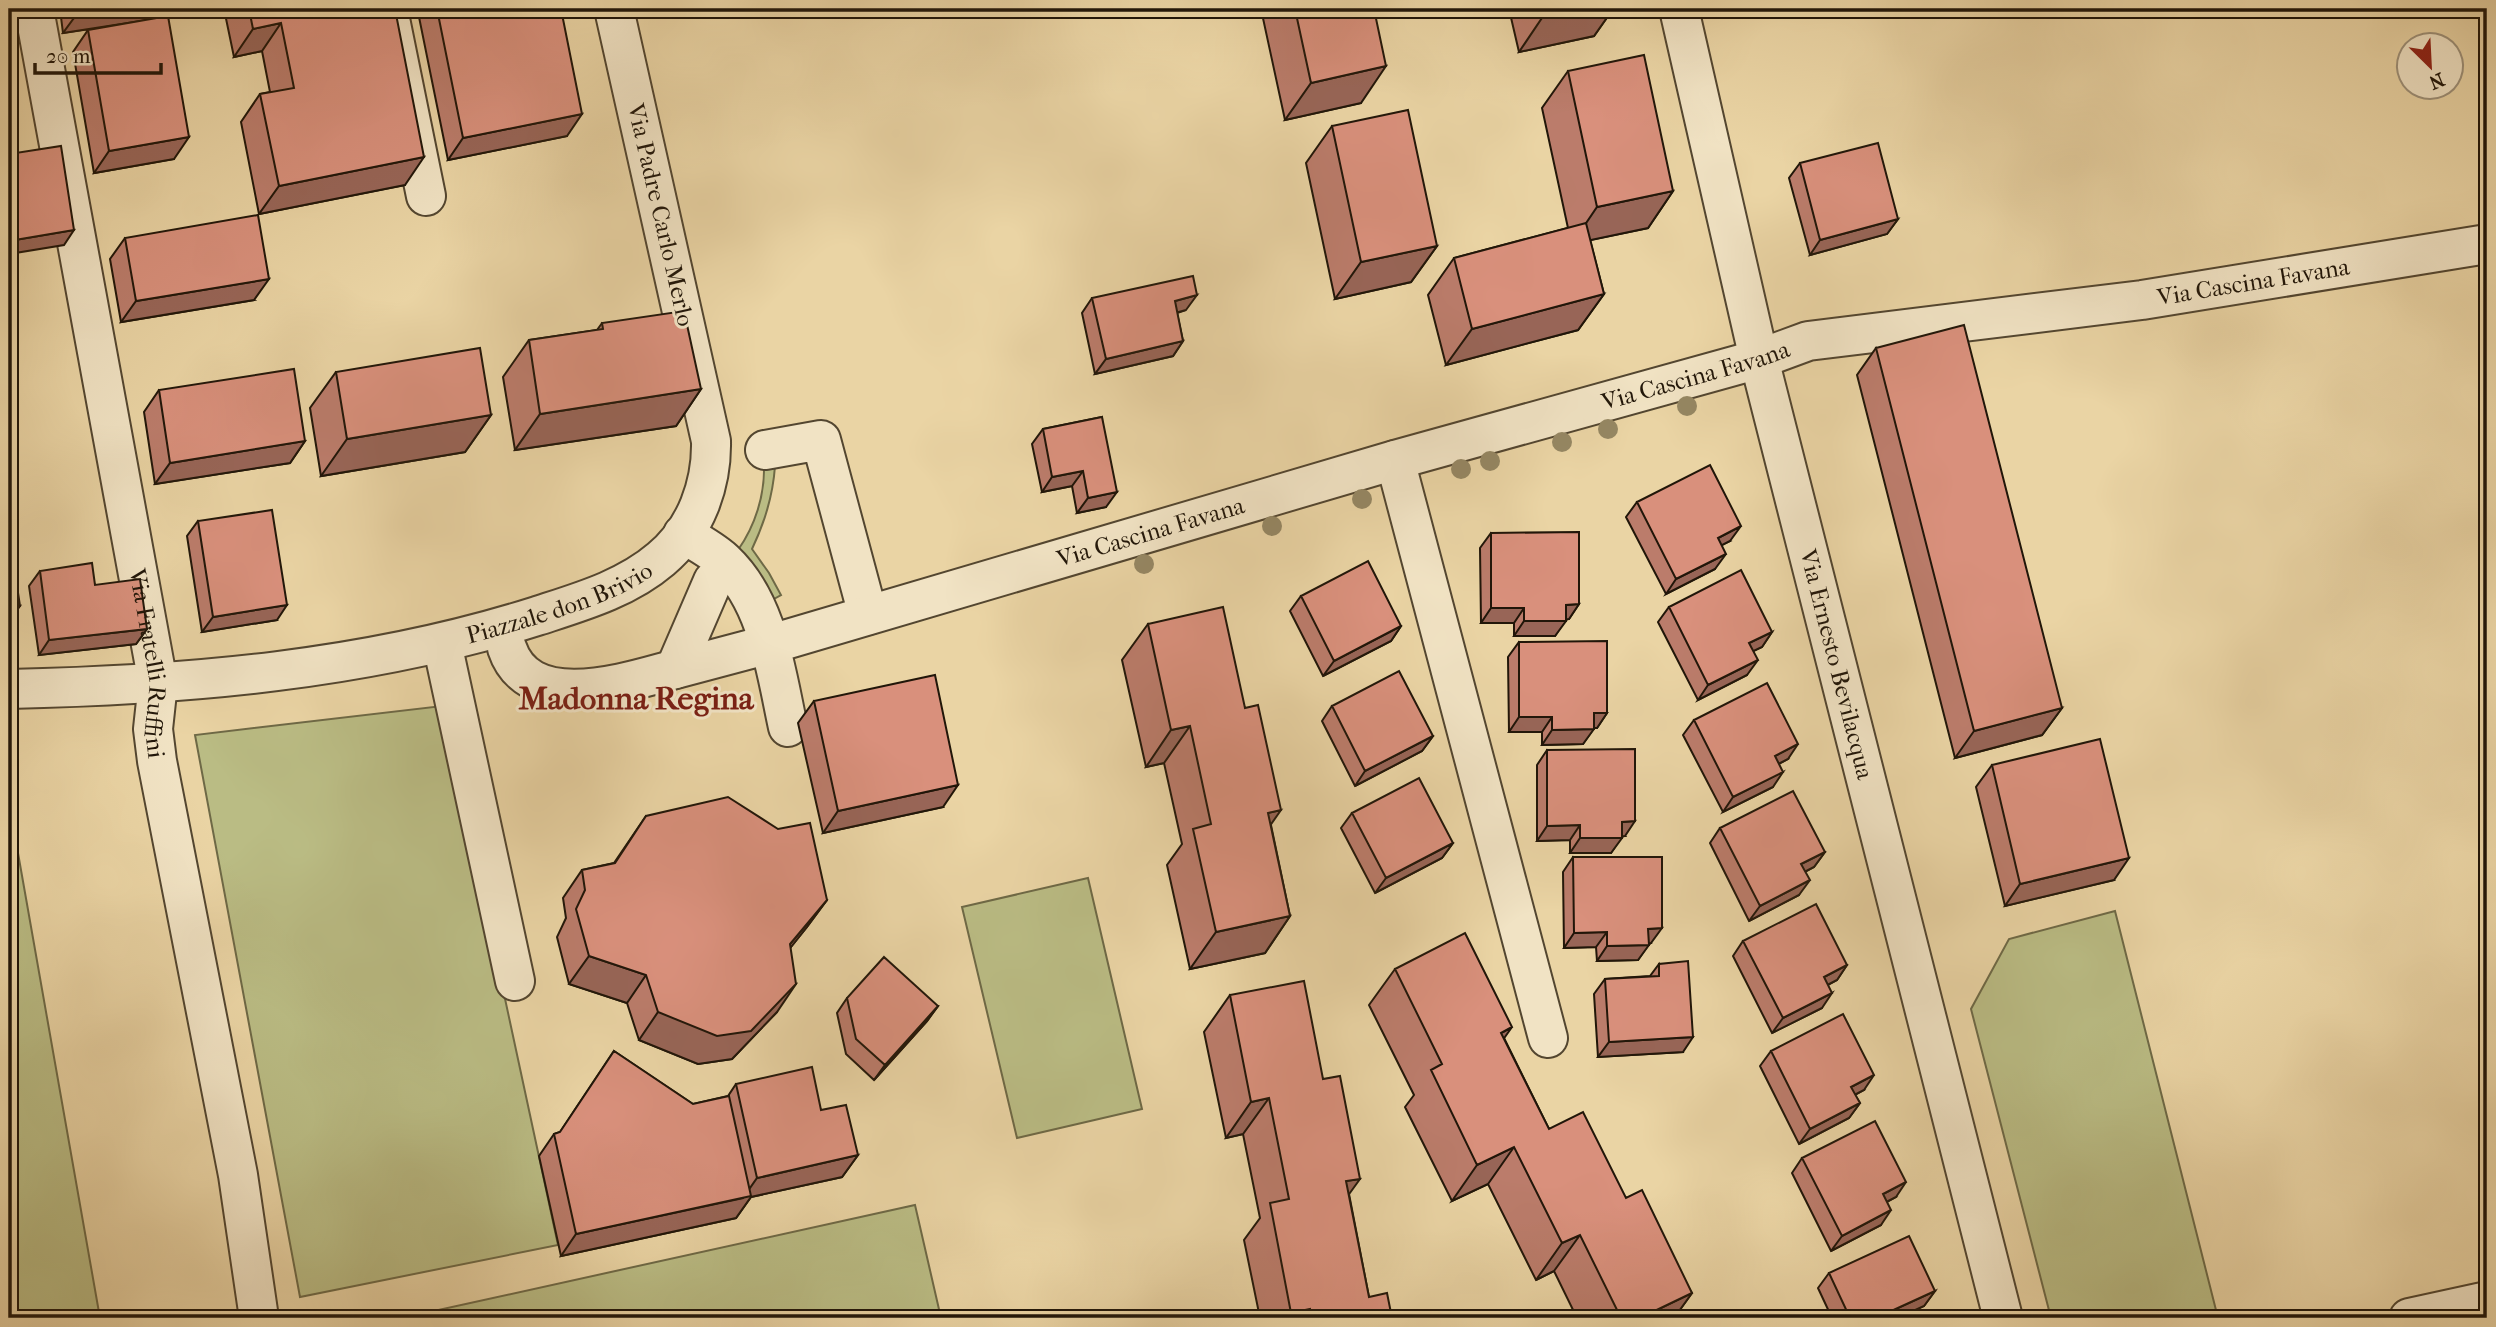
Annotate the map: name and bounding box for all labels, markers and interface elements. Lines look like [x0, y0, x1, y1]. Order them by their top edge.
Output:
scale bar [35, 32, 161, 76]
north arrow [2394, 32, 2464, 102]
text: 20 m [46, 44, 91, 68]
text: N [2425, 68, 2448, 94]
street label: Via Padre Carlo Merlo [622, 100, 700, 329]
street label: Via Cascina Favana [2154, 252, 2352, 311]
street label: Via Cascina Favana [1597, 335, 1794, 416]
street label: Via Cascina Favana [1052, 491, 1249, 573]
street label: Via Ernesto Bevilacqua [1794, 545, 1880, 783]
street label: Piazzale don Brivio [463, 556, 658, 650]
street label: Via Fratelli Ruffini [123, 565, 172, 760]
district label: Madonna Regina [518, 680, 755, 717]

